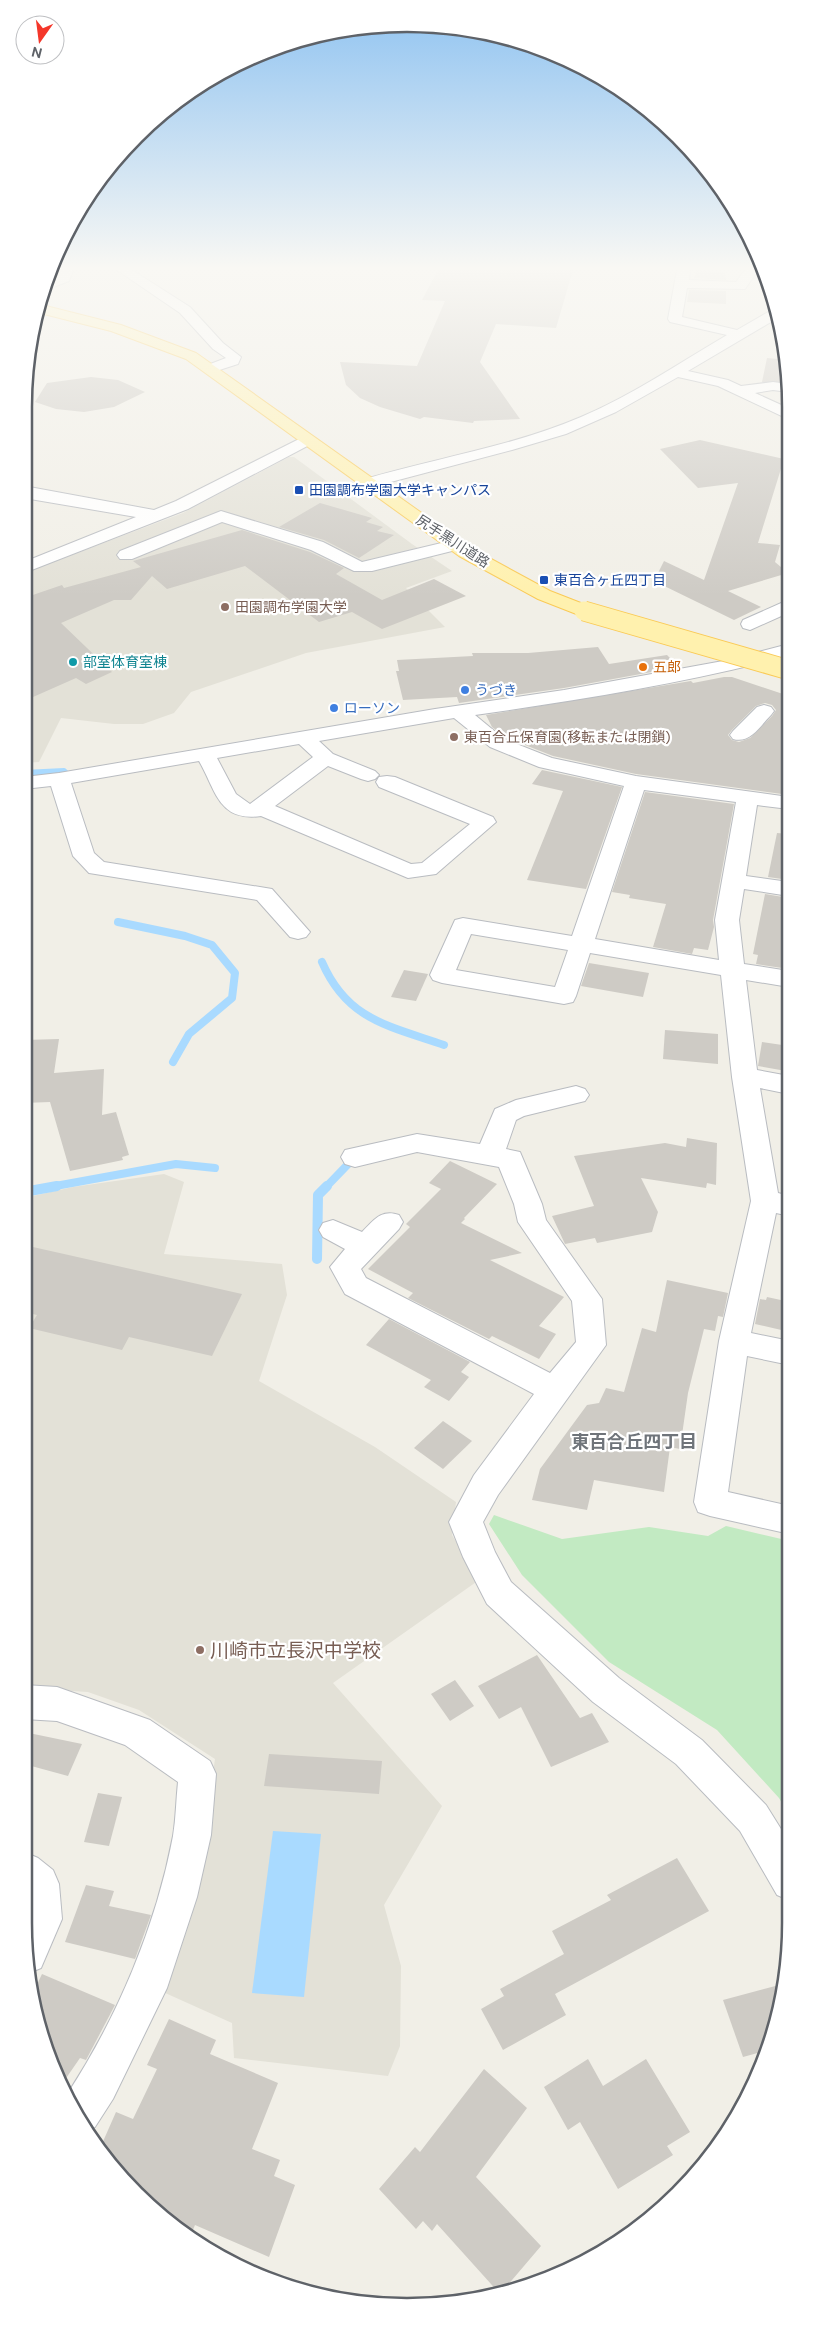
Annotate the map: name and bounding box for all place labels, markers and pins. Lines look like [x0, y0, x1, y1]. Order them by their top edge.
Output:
place label: 田園調布学園大学キャンパス [309, 481, 491, 499]
marker: 田園調布学園大学キャンパス [293, 484, 305, 496]
place label: 東百合ヶ丘四丁目 [554, 571, 666, 589]
marker: 東百合ヶ丘四丁目 [538, 574, 550, 586]
place label: 田園調布学園大学 [235, 598, 347, 616]
marker: 田園調布学園大学 [219, 601, 231, 613]
place label: 部室体育室棟 [83, 653, 167, 671]
marker: 部室体育室棟 [67, 656, 79, 668]
place label: 五郎 [653, 658, 681, 676]
marker: 五郎 [637, 661, 649, 673]
place label: うづき [475, 681, 517, 699]
marker: うづき [459, 684, 471, 696]
place label: ローソン [344, 699, 400, 717]
marker: ローソン [328, 702, 340, 714]
place label: 東百合丘保育園(移転または閉鎖) [464, 728, 670, 746]
marker: 東百合丘保育園(移転または閉鎖) [448, 731, 460, 743]
place label: 川崎市立長沢中学校 [210, 1638, 381, 1663]
marker: 川崎市立長沢中学校 [194, 1644, 206, 1656]

